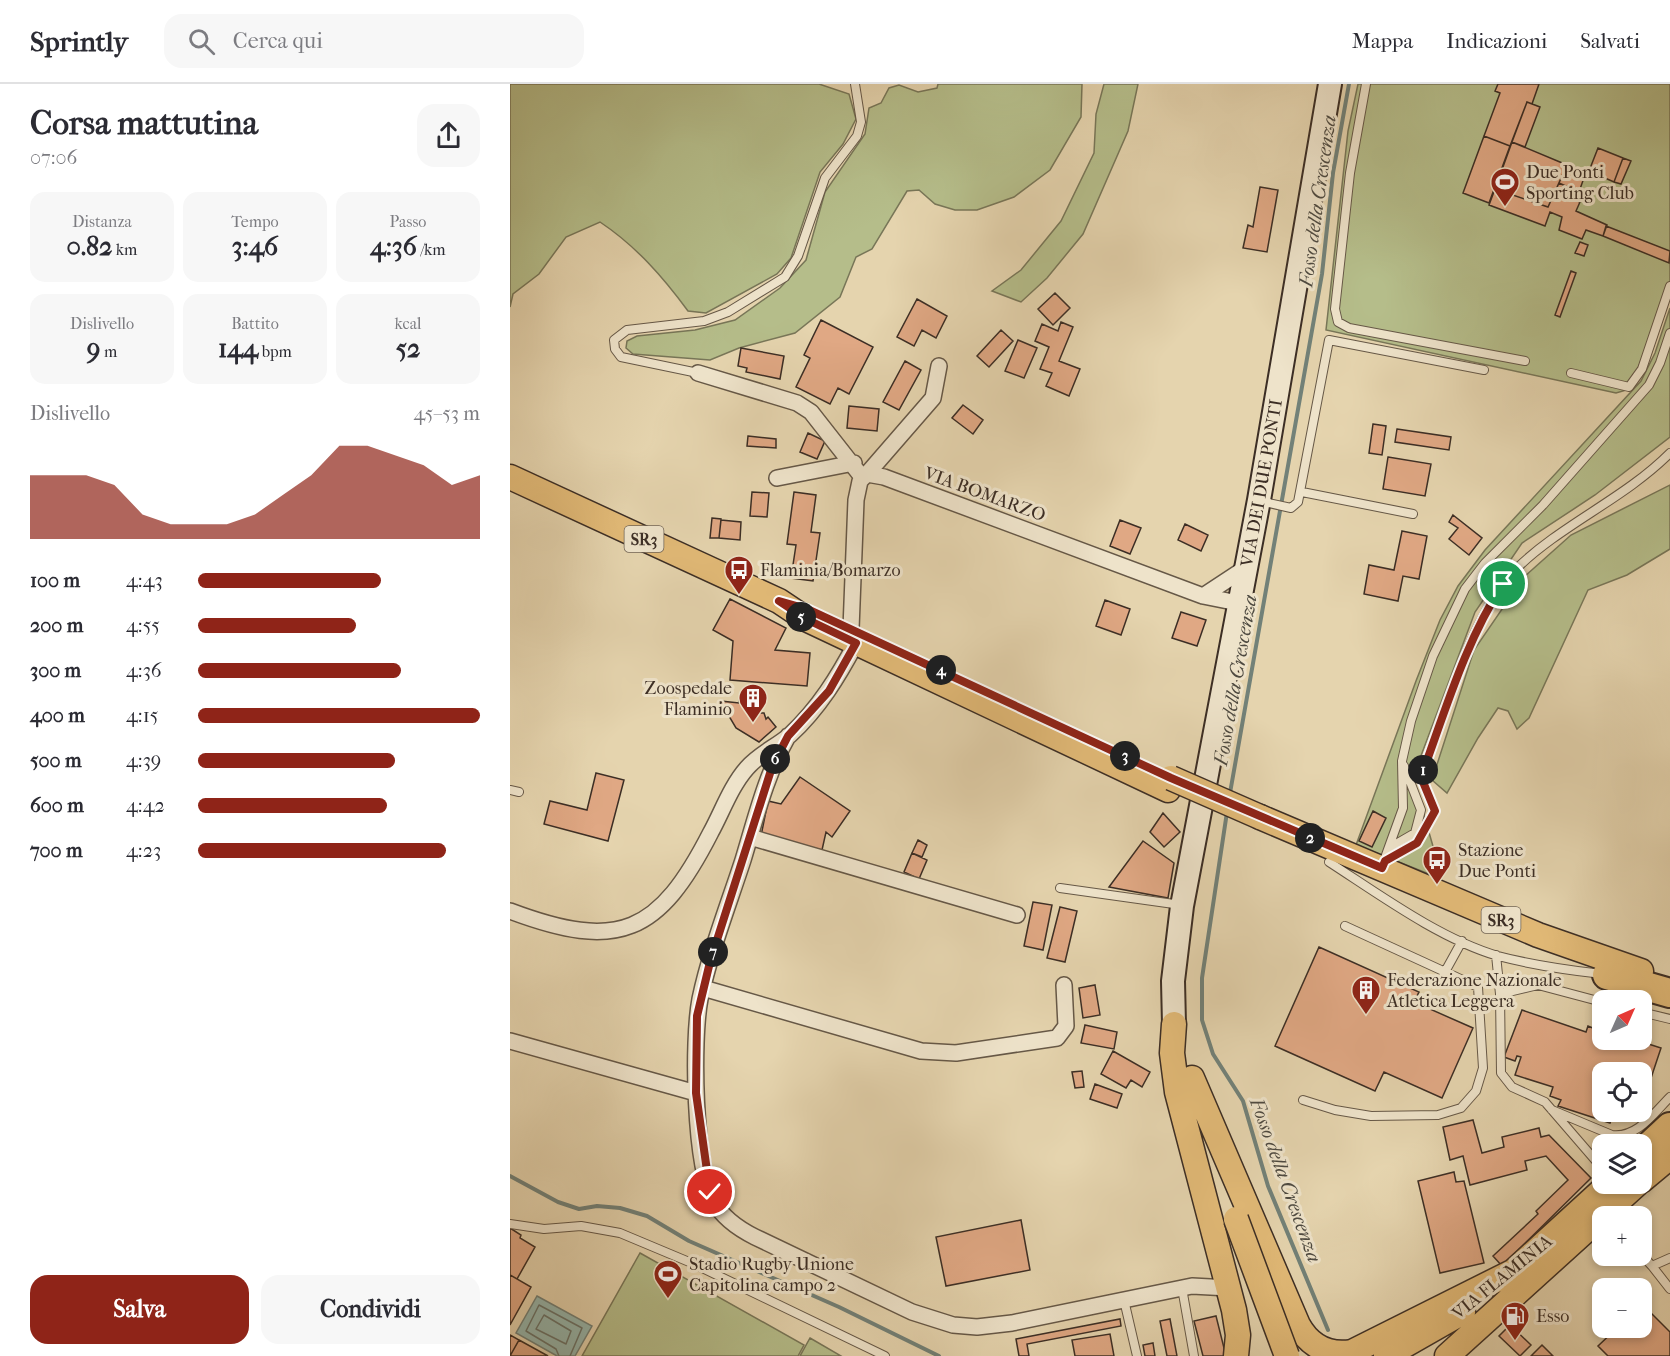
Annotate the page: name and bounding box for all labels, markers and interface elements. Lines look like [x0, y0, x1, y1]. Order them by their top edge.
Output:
search box [164, 14, 584, 68]
text: Sprintly [30, 25, 128, 58]
icon: search [185, 25, 218, 58]
text: Cerca qui [233, 28, 323, 54]
text: Mappa [1352, 29, 1413, 53]
text: Indicazioni [1446, 29, 1547, 53]
text: Salvati [1580, 29, 1640, 53]
text: Corsa mattutina [30, 104, 258, 143]
button: share [417, 104, 480, 167]
water label: Fosso della Crescenza [1294, 114, 1341, 289]
text: 07:06 [30, 146, 77, 169]
place label: Due Ponti Sporting Club [1526, 162, 1634, 204]
sports icon: Due Ponti Sporting Club [1489, 166, 1521, 208]
text: Distanza [72, 212, 132, 231]
text: Tempo [231, 212, 279, 231]
text: Passo [390, 212, 426, 231]
text: 0.82 [67, 231, 112, 262]
text: 3:46 [232, 231, 278, 262]
text: 4:36 [370, 231, 417, 262]
text: km [112, 240, 137, 259]
text: /km [417, 240, 446, 259]
text: Dislivello [70, 314, 134, 333]
text: Battito [231, 314, 279, 333]
text: kcal [395, 314, 421, 333]
text: 9 [87, 333, 100, 364]
text: 144 [218, 333, 258, 364]
text: 52 [396, 333, 420, 364]
text: m [100, 342, 117, 361]
text: bpm [258, 342, 292, 361]
street label: VIA DEI DUE PONTI [1236, 398, 1287, 570]
text: Dislivello [30, 402, 110, 425]
text: 45–53 m [414, 402, 480, 425]
street label: VIA BOMARZO [920, 462, 1048, 526]
road number: SR3 [624, 526, 664, 552]
bus stop icon: Flaminia/Bomarzo [723, 554, 755, 596]
pin [1477, 558, 1528, 609]
place label: Flaminia/Bomarzo [760, 560, 901, 581]
icon: arrive [1486, 567, 1519, 600]
text: 100 m [30, 569, 80, 592]
text: 4:43 [126, 569, 163, 592]
water label: Fosso della Crescenza [1209, 593, 1262, 768]
pin: 5 [786, 602, 816, 632]
text: 5 [798, 607, 804, 626]
text: 200 m [30, 614, 83, 637]
text: 4:55 [126, 614, 160, 637]
pin: 4 [926, 655, 956, 685]
text: 300 m [30, 659, 81, 682]
text: 4:36 [126, 659, 162, 682]
text: 4 [936, 660, 946, 679]
place label: Zoospedale Flaminio [644, 678, 732, 720]
building icon: Zoospedale Flaminio [737, 682, 769, 724]
text: 400 m [30, 704, 85, 727]
text: 4:15 [126, 704, 158, 727]
pin: 3 [1110, 741, 1140, 771]
pin: 6 [760, 744, 790, 774]
text: 3 [1122, 746, 1128, 765]
text: 500 m [30, 749, 82, 772]
text: 4:39 [126, 749, 161, 772]
text: 6 [771, 749, 779, 768]
pin: 1 [1408, 755, 1438, 785]
text: 1 [1420, 760, 1426, 779]
text: 600 m [30, 794, 84, 817]
text: 4:42 [126, 794, 165, 817]
pin: 2 [1295, 823, 1325, 853]
text: 2 [1306, 828, 1314, 847]
text: 700 m [30, 839, 83, 862]
text: 4:23 [126, 839, 161, 862]
place label: Stazione Due Ponti [1458, 840, 1537, 882]
bus stop icon: Stazione Due Ponti [1421, 844, 1453, 886]
road number: SR3 [1482, 907, 1520, 933]
pin: 7 [698, 937, 728, 967]
text: 7 [709, 942, 717, 961]
place label: Federazione Nazionale Atletica Leggera [1386, 970, 1562, 1012]
building icon: Federazione Nazionale Atletica Leggera [1350, 974, 1382, 1016]
north arrow [1592, 990, 1652, 1050]
map controls [1592, 990, 1652, 1338]
button: locate [1592, 1062, 1652, 1122]
water label: Fosso della Crescenza [1245, 1094, 1326, 1265]
button: layers [1592, 1134, 1652, 1194]
pin [684, 1166, 735, 1217]
icon: check [693, 1175, 726, 1208]
button: + [1592, 1206, 1652, 1266]
street label: VIA FLAMINIA [1447, 1230, 1557, 1325]
place label: Stadio Rugby Unione Capitolina campo 2 [689, 1254, 854, 1296]
sports icon: Stadio Rugby Unione Capitolina campo 2 [652, 1258, 684, 1300]
button: Salva [30, 1275, 249, 1344]
button: Condividi [261, 1275, 480, 1344]
button: − [1592, 1278, 1652, 1338]
fuel station icon: Esso [1499, 1300, 1531, 1342]
place label: Esso [1536, 1306, 1569, 1327]

